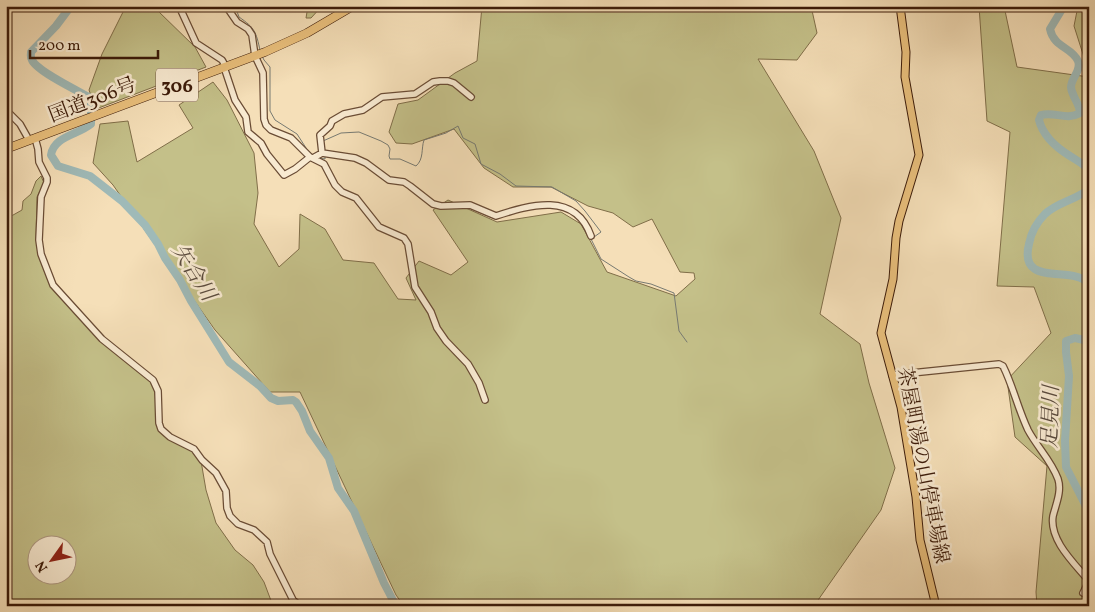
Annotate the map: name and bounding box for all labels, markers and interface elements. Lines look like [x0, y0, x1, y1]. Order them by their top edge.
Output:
scale bar [30, 28, 158, 60]
text: 200 m [38, 36, 81, 57]
road number: 306 [156, 68, 198, 102]
street label: 国道306号 [45, 71, 141, 130]
water label: 矢合川 [164, 238, 223, 309]
street label: 茶屋町湯の山停車場線 [889, 365, 955, 566]
water label: 足見川 [1036, 383, 1067, 449]
north arrow [28, 534, 78, 584]
text: N [32, 557, 53, 576]

